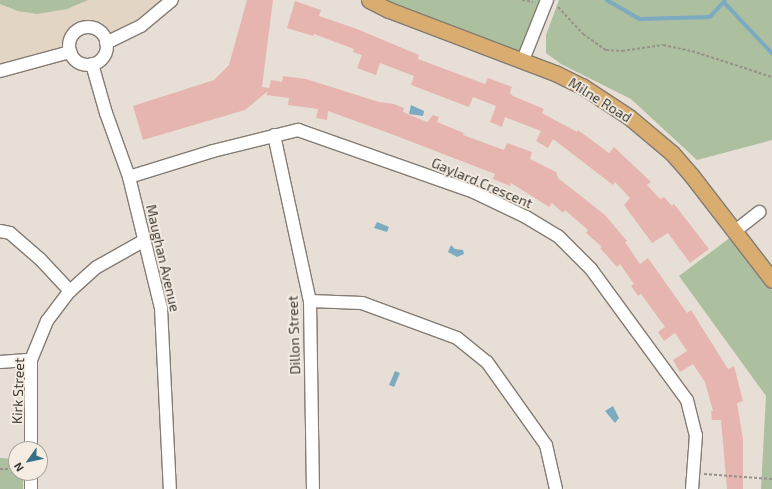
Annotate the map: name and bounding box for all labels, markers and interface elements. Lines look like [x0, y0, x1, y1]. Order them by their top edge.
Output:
street label: Milne Road [565, 74, 635, 126]
street label: Gaylard Crescent [429, 154, 535, 212]
street label: Maughan Avenue [142, 203, 184, 313]
street label: Dillon Street [284, 295, 304, 375]
street label: Kirk Street [8, 357, 28, 425]
north arrow [8, 441, 48, 481]
text: N [11, 460, 26, 474]

